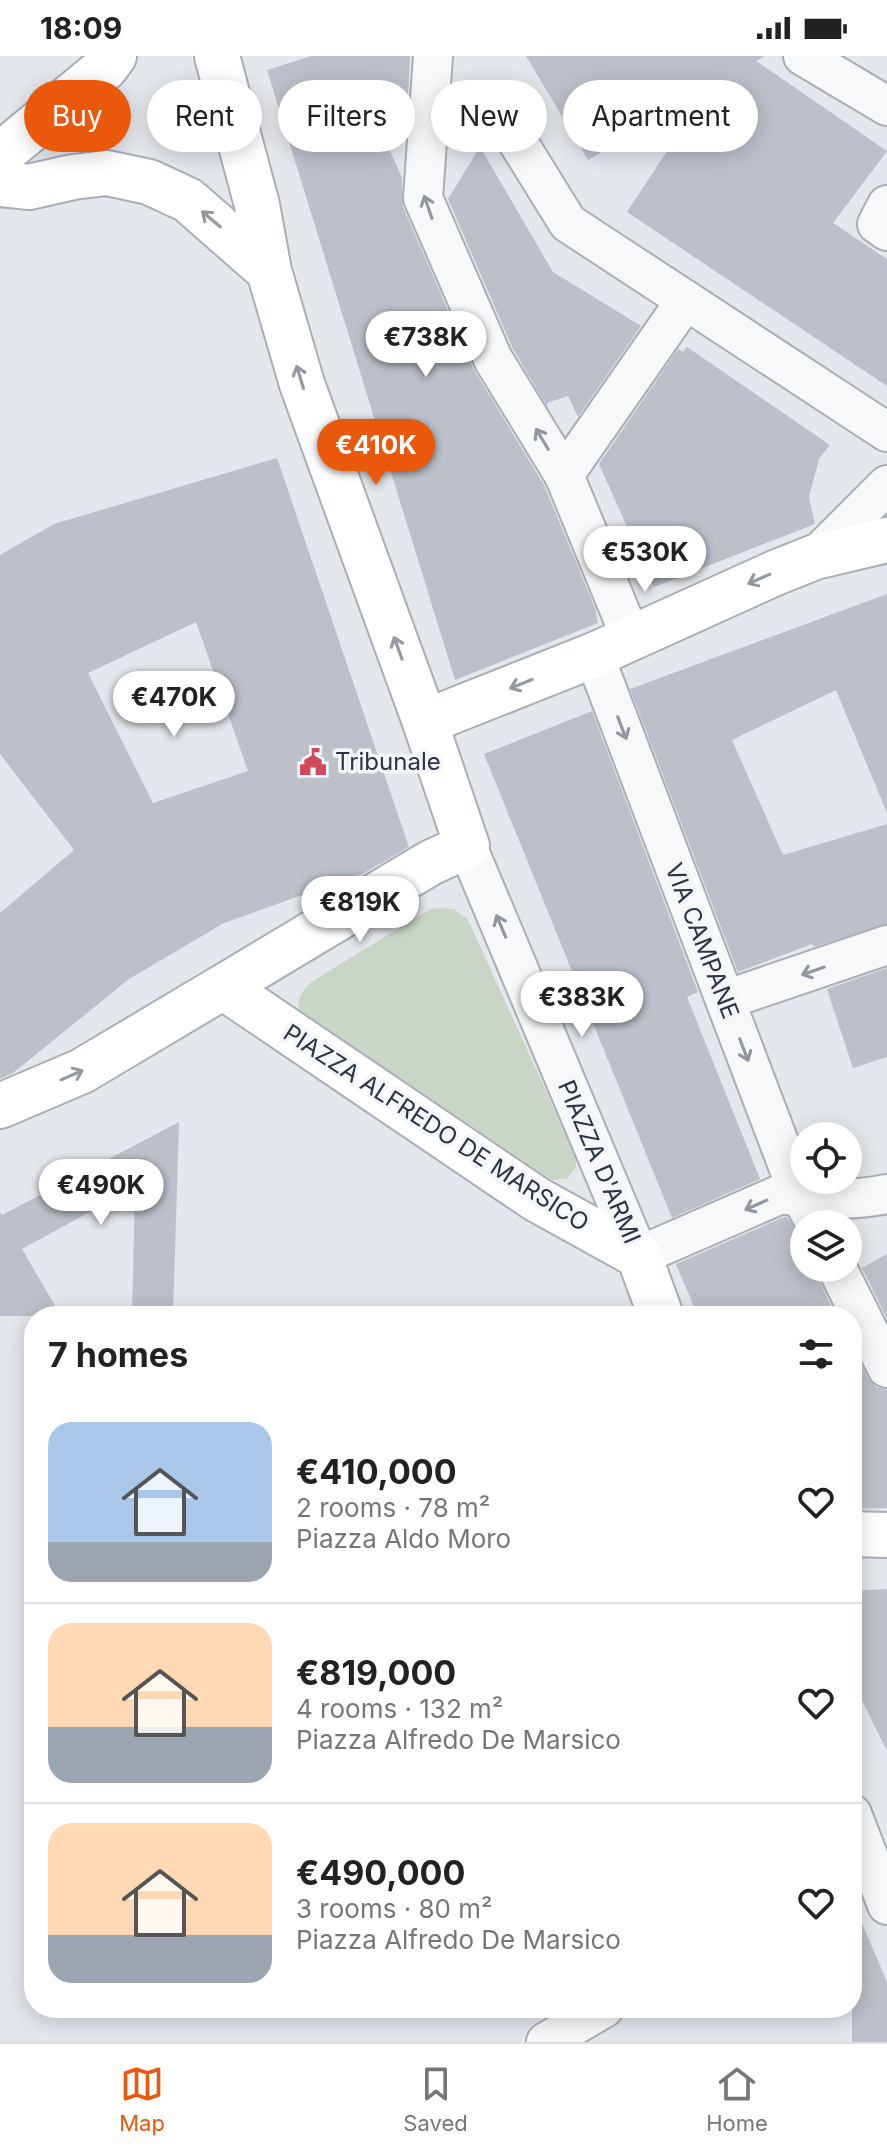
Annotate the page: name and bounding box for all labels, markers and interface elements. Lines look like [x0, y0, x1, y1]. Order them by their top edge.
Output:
text: 18:09 [40, 10, 122, 46]
chip: Buy [24, 80, 131, 152]
chip: Rent [147, 80, 262, 152]
chip: Filters [278, 80, 415, 152]
chip: New [431, 80, 547, 152]
chip: Apartment [563, 80, 758, 152]
one-way arrow [419, 195, 434, 220]
one-way arrow [201, 210, 222, 228]
pin: €738K [370, 311, 482, 379]
text: €738K [384, 321, 468, 352]
one-way arrow [292, 365, 307, 390]
pin: €410K [320, 419, 432, 487]
one-way arrow [534, 428, 550, 451]
text: €410K [335, 429, 417, 460]
pin: €530K [589, 526, 701, 594]
text: €530K [601, 536, 689, 567]
one-way arrow [748, 573, 772, 588]
one-way arrow [390, 636, 404, 661]
pin: €470K [118, 671, 230, 739]
one-way arrow [509, 678, 534, 692]
text: €470K [131, 681, 217, 712]
one-way arrow [616, 715, 630, 740]
public building icon: Tribunale [298, 747, 328, 777]
place label: Tribunale [335, 747, 441, 776]
street label: VIA CAMPANE [659, 859, 745, 1023]
pin: €819K [304, 876, 416, 944]
text: €819K [319, 886, 401, 917]
one-way arrow [492, 914, 507, 939]
one-way arrow [801, 964, 826, 979]
pin: €383K [526, 971, 638, 1039]
text: €383K [539, 981, 626, 1012]
street label: PIAZZA ALFREDO DE MARSICO [278, 1018, 594, 1237]
one-way arrow [738, 1037, 752, 1061]
one-way arrow [59, 1067, 83, 1082]
street label: PIAZZA D'ARMI [552, 1076, 647, 1248]
map controls [790, 1122, 862, 1282]
button: locate [790, 1122, 862, 1194]
pin: €490K [45, 1159, 157, 1227]
text: €490K [57, 1169, 145, 1200]
one-way arrow [744, 1198, 768, 1213]
button: layers [790, 1210, 862, 1282]
icon: filters [794, 1332, 838, 1376]
text: 7 homes [48, 1334, 188, 1375]
text: €410,000 [296, 1451, 457, 1492]
icon: home [112, 1454, 208, 1550]
icon: heart [794, 1480, 838, 1524]
text: 2 rooms · 78 m² [296, 1492, 490, 1523]
text: Piazza Aldo Moro [296, 1523, 511, 1554]
text: €819,000 [296, 1652, 456, 1693]
icon: home [112, 1655, 208, 1751]
icon: heart [794, 1681, 838, 1725]
text: 4 rooms · 132 m² [296, 1693, 503, 1724]
text: Piazza Alfredo De Marsico [296, 1724, 621, 1755]
text: €490,000 [296, 1852, 465, 1893]
icon: home [112, 1855, 208, 1951]
icon: heart [794, 1881, 838, 1925]
text: 3 rooms · 80 m² [296, 1893, 493, 1924]
text: Piazza Alfredo De Marsico [296, 1924, 621, 1955]
tab: Map [119, 2062, 165, 2136]
tab: Saved [403, 2062, 468, 2136]
tab: Home [706, 2062, 768, 2136]

